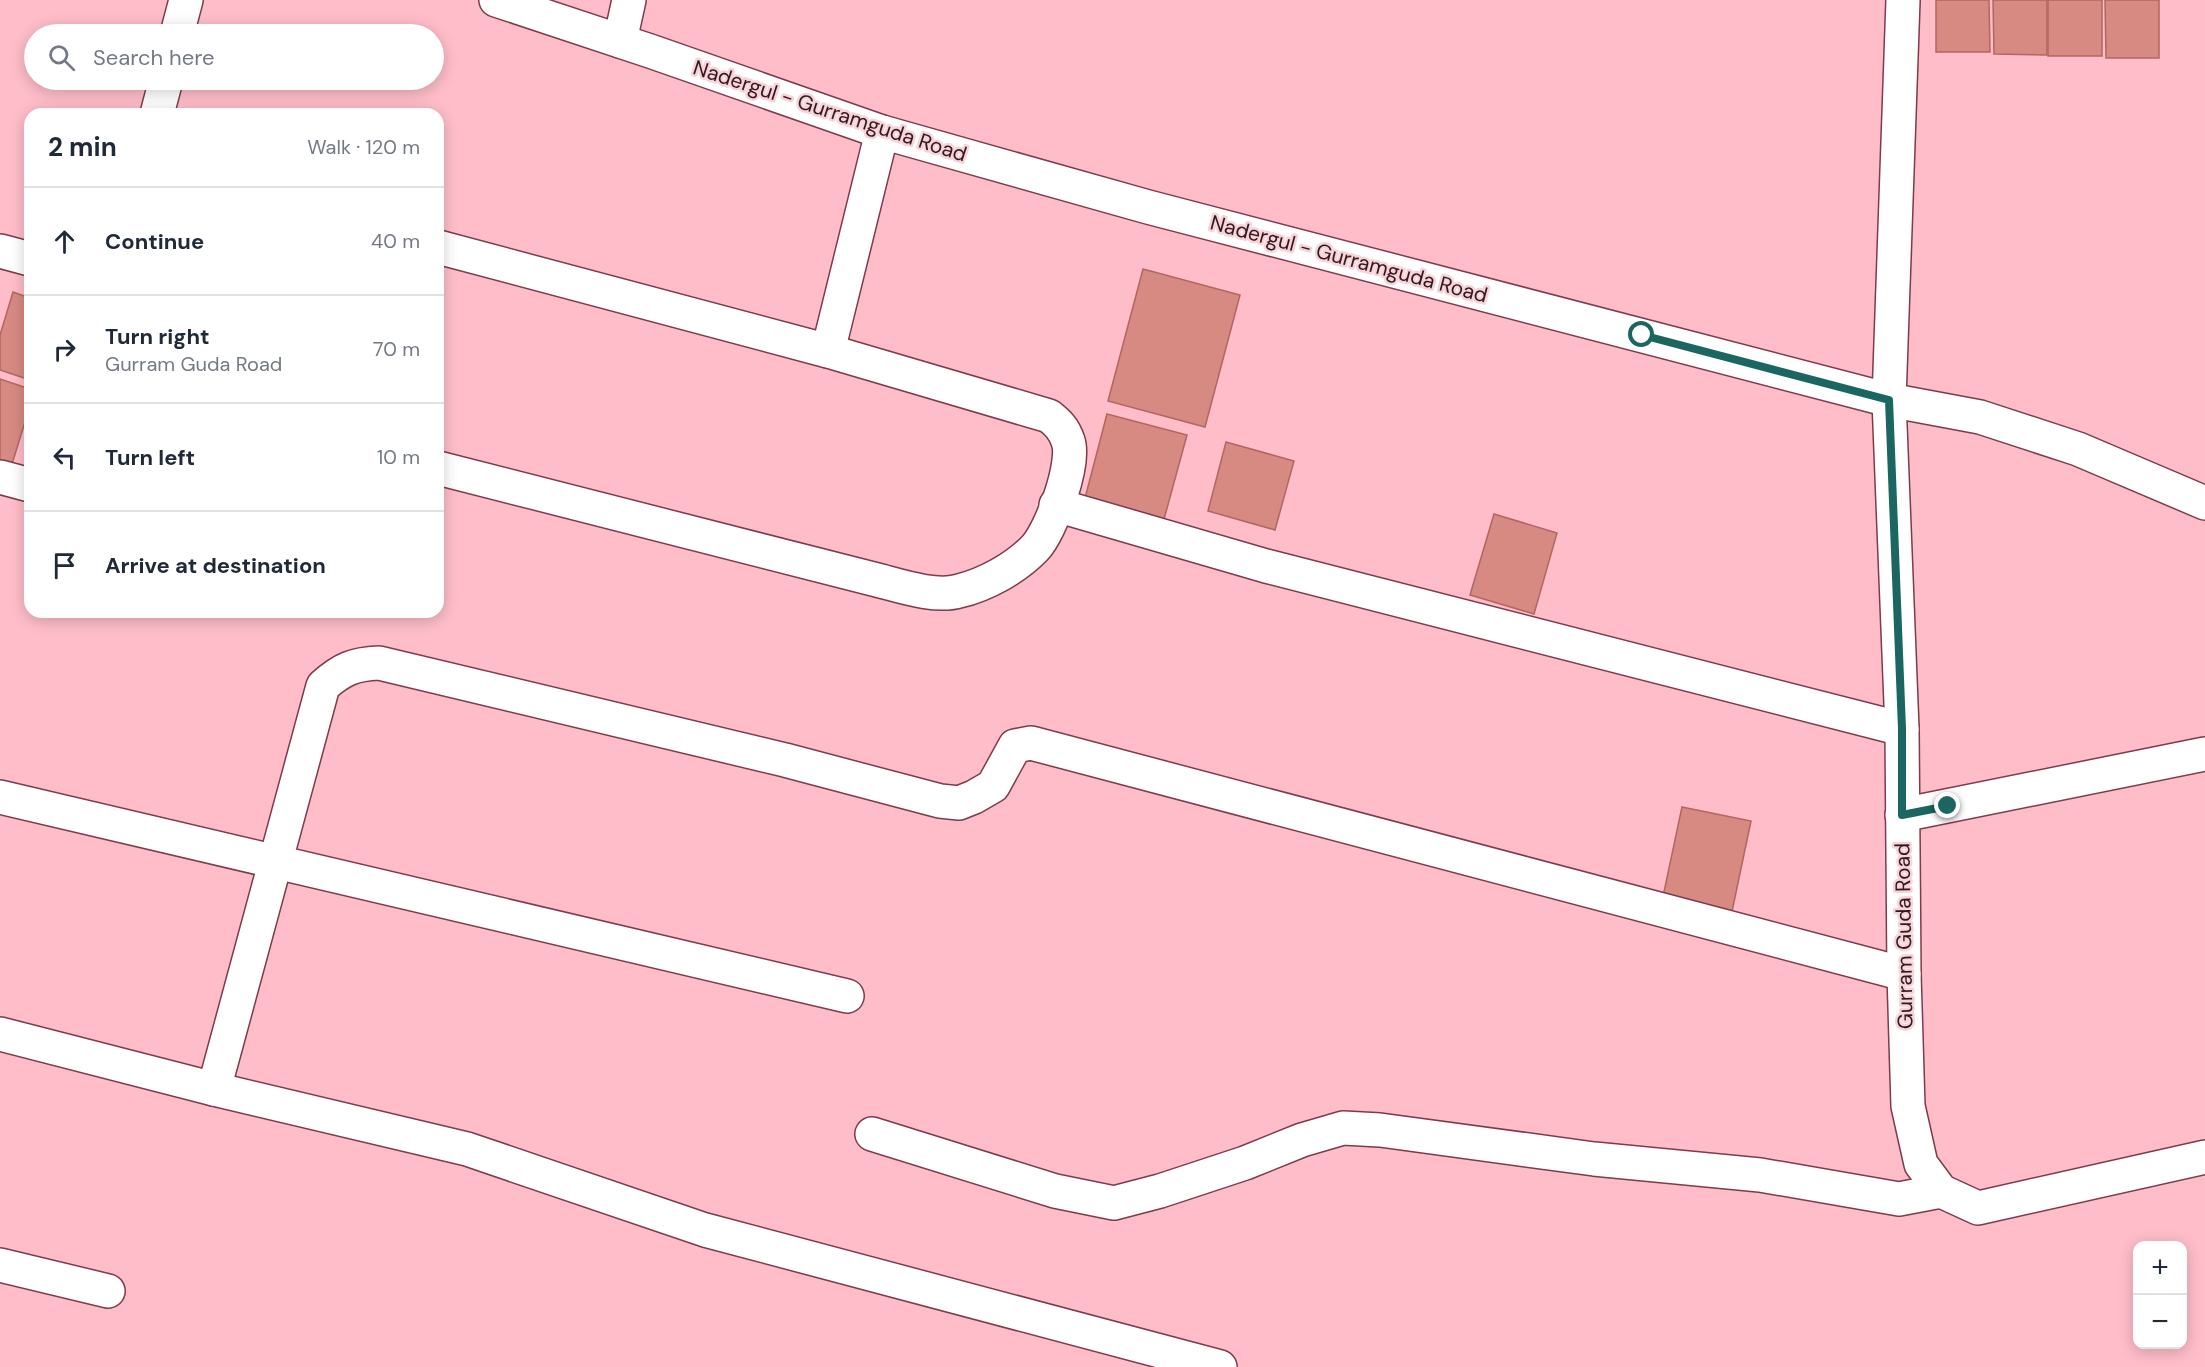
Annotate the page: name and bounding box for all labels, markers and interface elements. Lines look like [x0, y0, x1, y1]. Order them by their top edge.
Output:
search box [24, 24, 444, 90]
icon: search [45, 41, 78, 74]
text: Search here [93, 43, 214, 72]
street label: Nadergul - Gurramguda Road [690, 54, 970, 168]
text: 2 min [48, 130, 117, 164]
text: Walk · 120 m [307, 134, 420, 160]
street label: Nadergul - Gurramguda Road [1207, 208, 1491, 310]
icon: ahead [48, 225, 81, 258]
text: Continue [105, 227, 204, 256]
text: 40 m [371, 228, 420, 254]
route start [1628, 321, 1654, 347]
text: Turn right [105, 322, 210, 351]
icon: right [48, 333, 81, 366]
text: 70 m [373, 336, 420, 362]
text: Gurram Guda Road [105, 351, 282, 377]
icon: left [48, 441, 81, 474]
text: Turn left [105, 443, 195, 472]
text: 10 m [377, 444, 420, 470]
icon: arrive [48, 549, 81, 582]
text: Arrive at destination [105, 551, 326, 580]
route end [1934, 792, 1960, 818]
street label: Gurram Guda Road [1888, 843, 1920, 1029]
map controls [2133, 1241, 2187, 1349]
button: + [2133, 1241, 2187, 1295]
button: − [2133, 1295, 2187, 1349]

